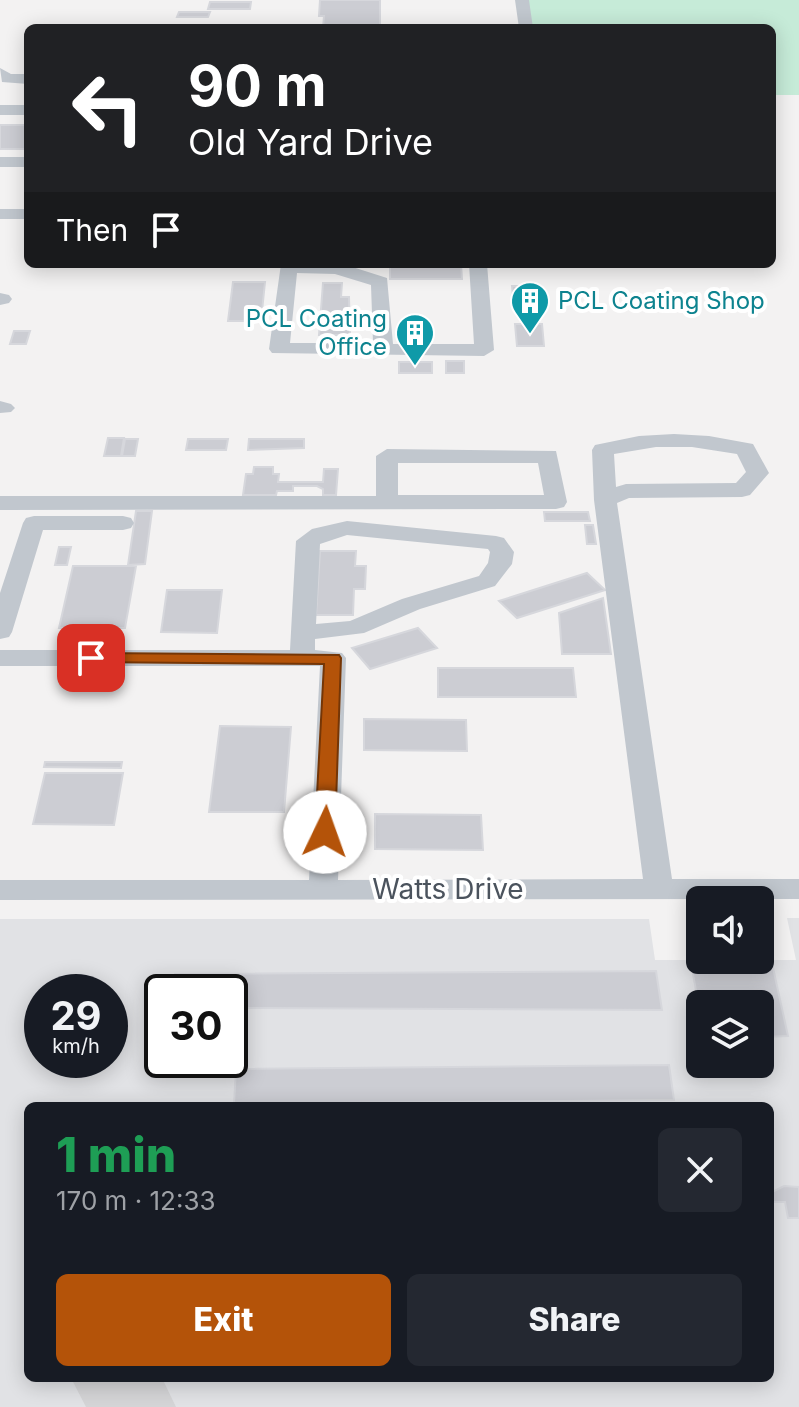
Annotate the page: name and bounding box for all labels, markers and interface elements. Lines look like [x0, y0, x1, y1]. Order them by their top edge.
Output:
text: 90 m [188, 52, 327, 120]
icon: left [56, 56, 160, 160]
text: Old Yard Drive [188, 120, 433, 164]
icon: arrive [144, 208, 188, 252]
text: Then [56, 212, 128, 248]
building icon: PCL Coating Shop [509, 280, 551, 335]
place label: PCL Coating Shop [558, 286, 765, 315]
place label: PCL Coating Office [246, 304, 387, 361]
building icon: PCL Coating Office [394, 312, 436, 367]
pin [57, 624, 125, 692]
icon: arrive [69, 636, 113, 680]
position arrow [283, 790, 367, 874]
street label: Watts Drive [372, 872, 524, 906]
map controls [686, 886, 774, 1078]
button: sound [686, 886, 774, 974]
speed limit sign: 30 [144, 974, 248, 1078]
button: layers [686, 990, 774, 1078]
text: 29 [50, 991, 102, 1040]
text: km/h [52, 1034, 100, 1058]
text: 1 min [56, 1125, 176, 1184]
button: close [658, 1128, 742, 1212]
text: 170 m · 12:33 [56, 1185, 216, 1216]
button: Exit [56, 1274, 391, 1366]
button: Share [407, 1274, 742, 1366]

